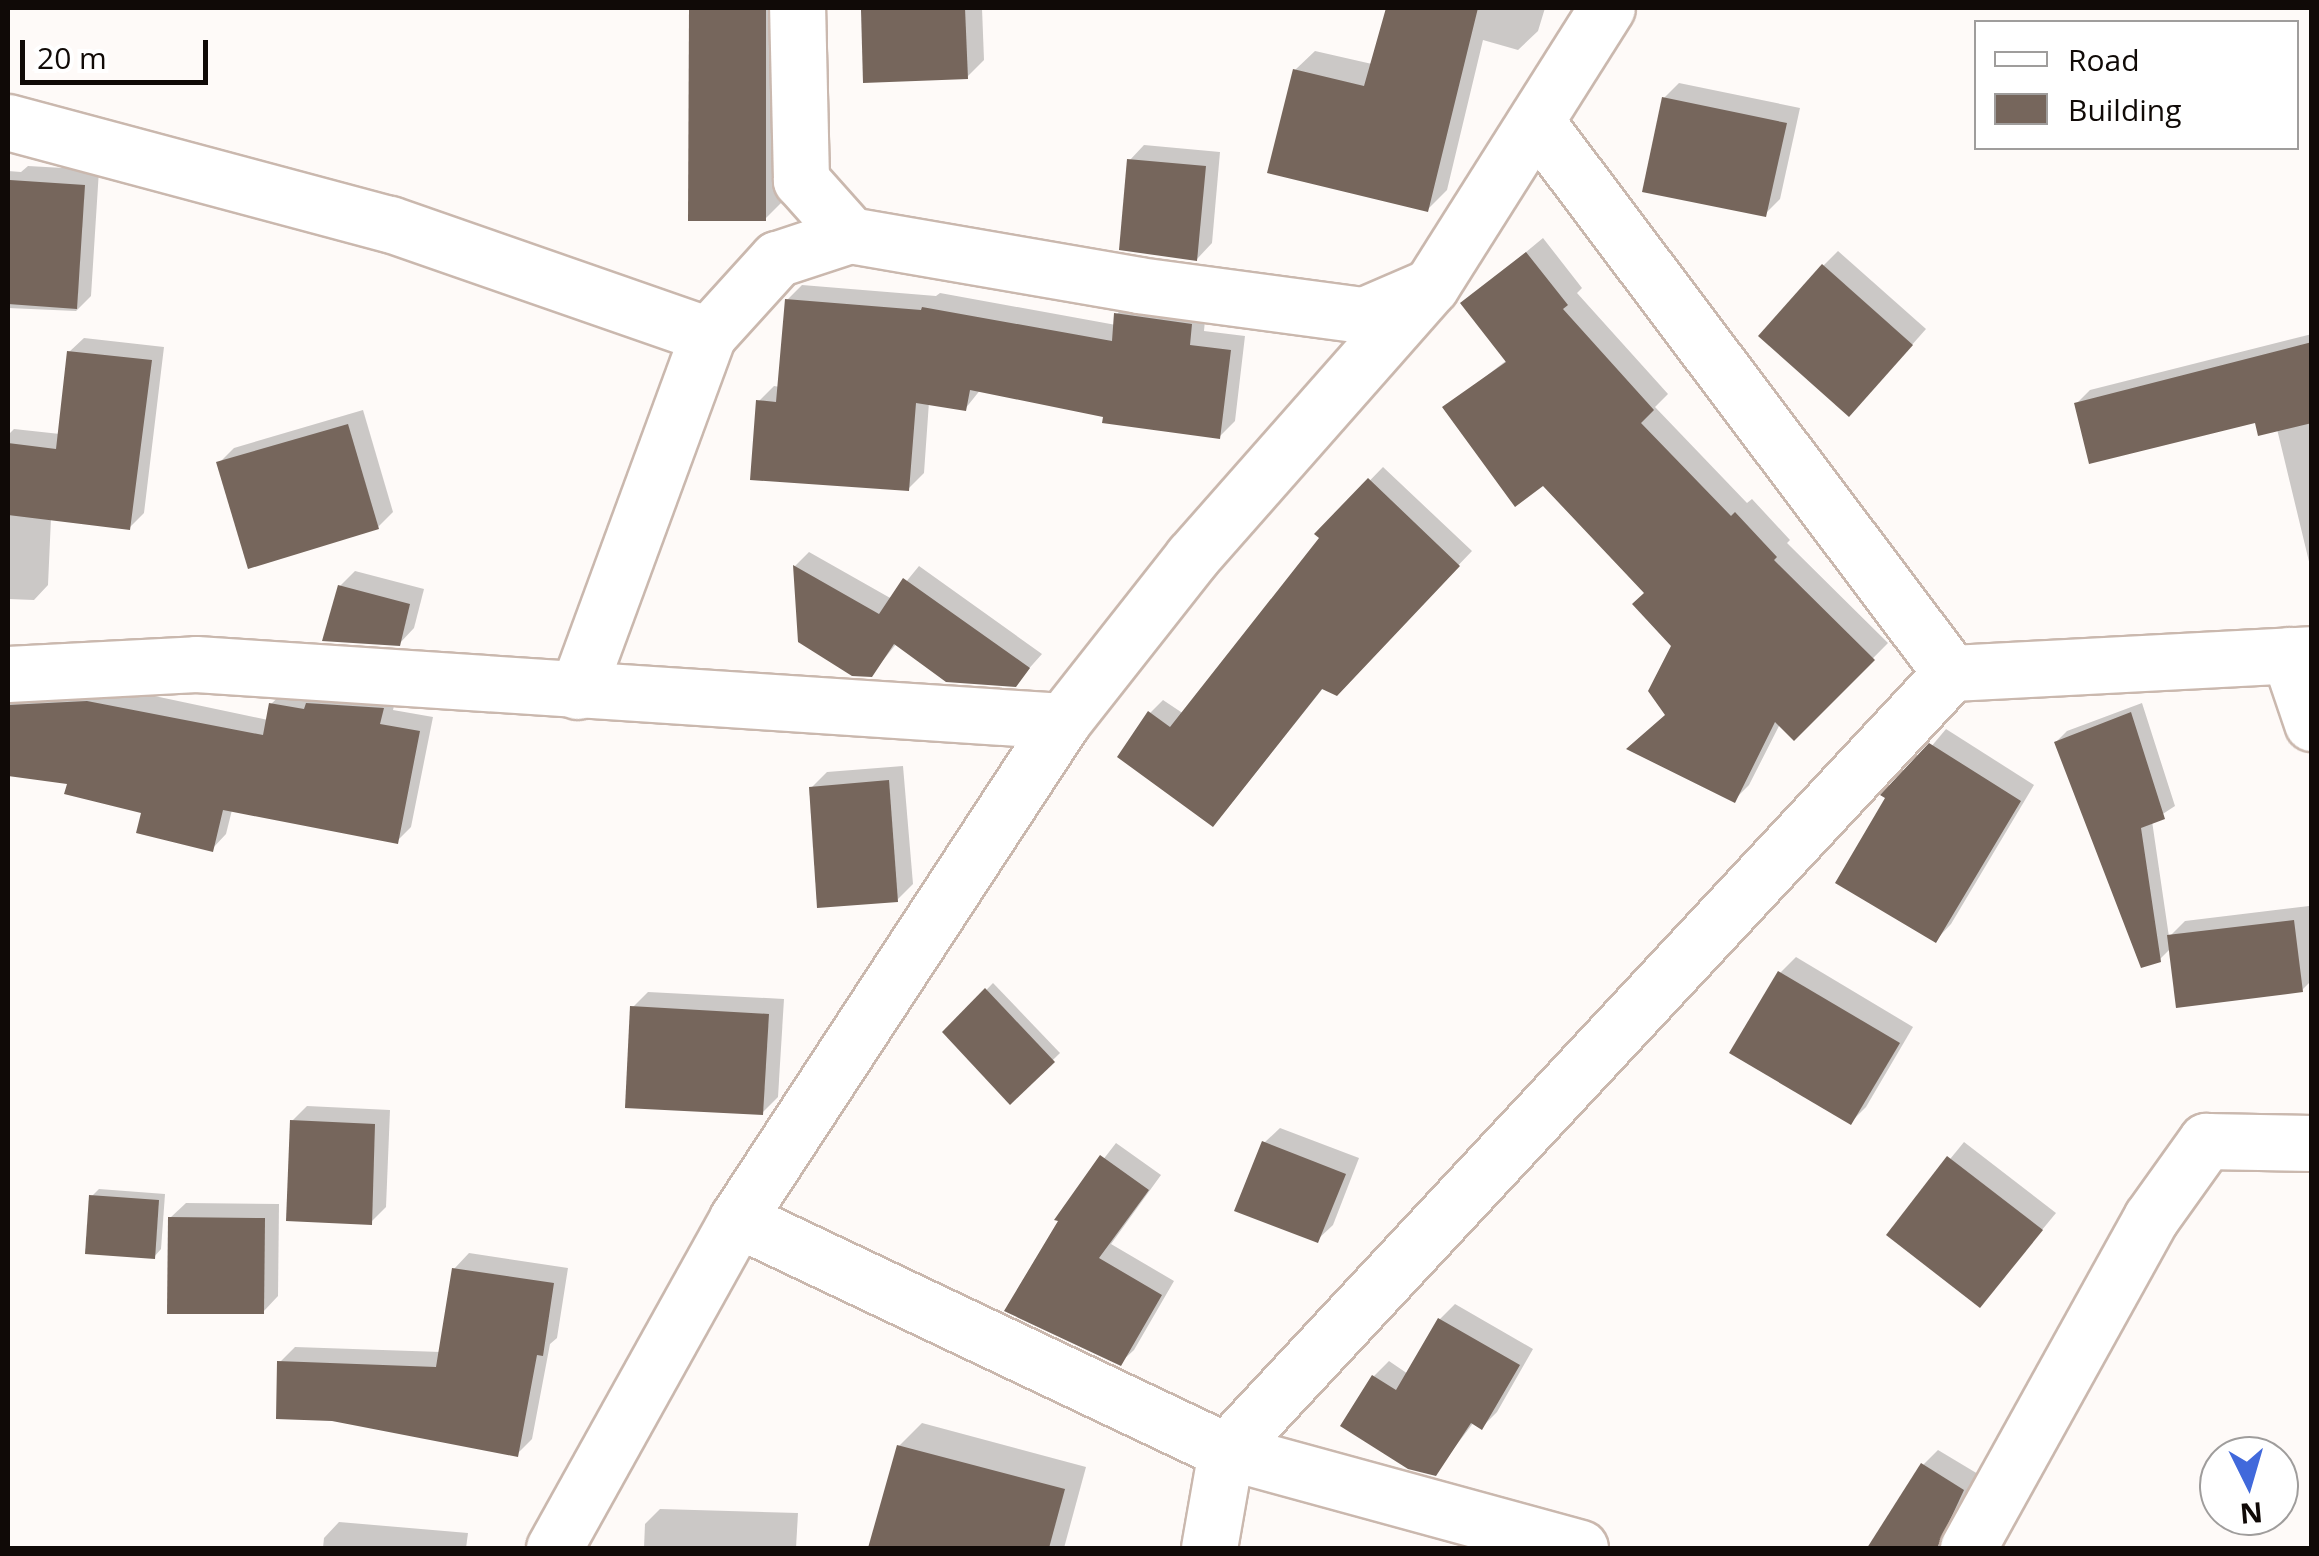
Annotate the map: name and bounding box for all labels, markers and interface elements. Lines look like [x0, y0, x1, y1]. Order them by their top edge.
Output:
scale bar [25, 20, 212, 82]
legend [1974, 20, 2299, 150]
text: 20 m [37, 37, 107, 78]
text: Road [2068, 39, 2140, 80]
text: Building [2068, 89, 2182, 130]
north arrow [2199, 1436, 2299, 1536]
text: N [2238, 1494, 2264, 1534]

